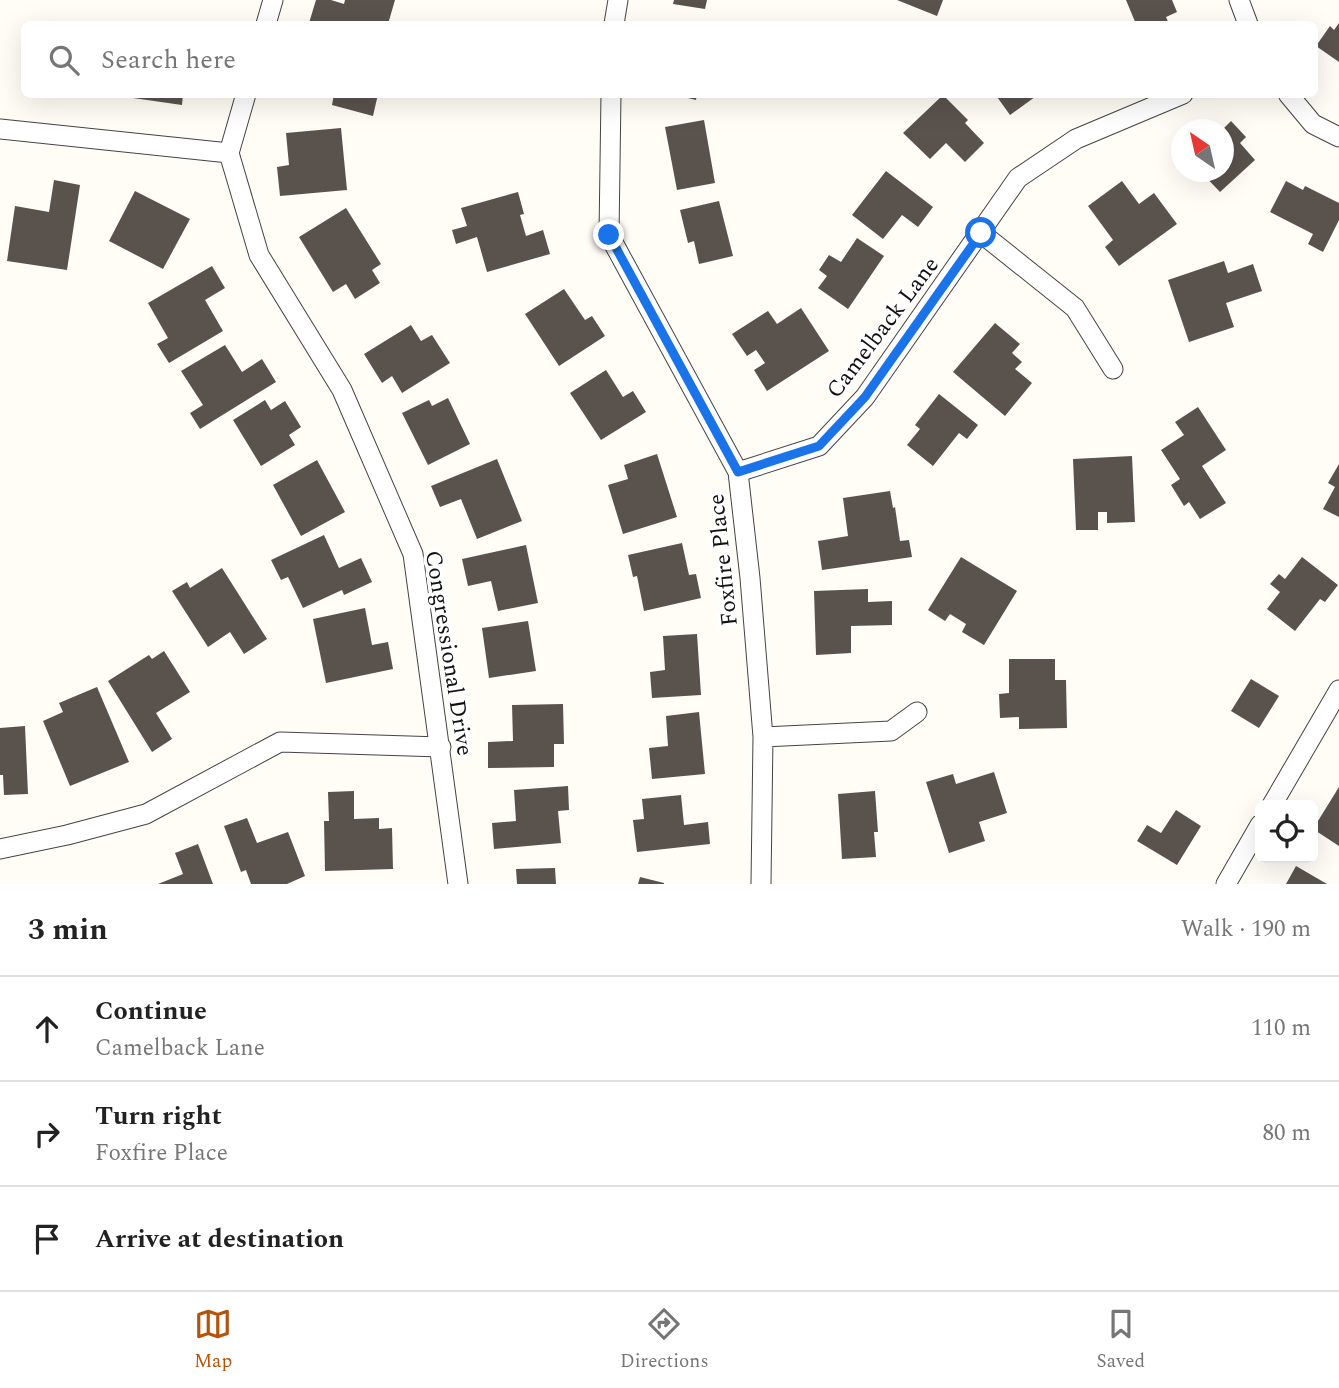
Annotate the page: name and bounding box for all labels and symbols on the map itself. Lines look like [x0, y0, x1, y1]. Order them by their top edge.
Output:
north arrow [1171, 119, 1234, 182]
route start [965, 217, 996, 248]
route end [593, 219, 624, 250]
street label: Camelback Lane [818, 250, 948, 406]
street label: Foxfire Place [699, 492, 748, 628]
street label: Congressional Drive [415, 548, 482, 758]

